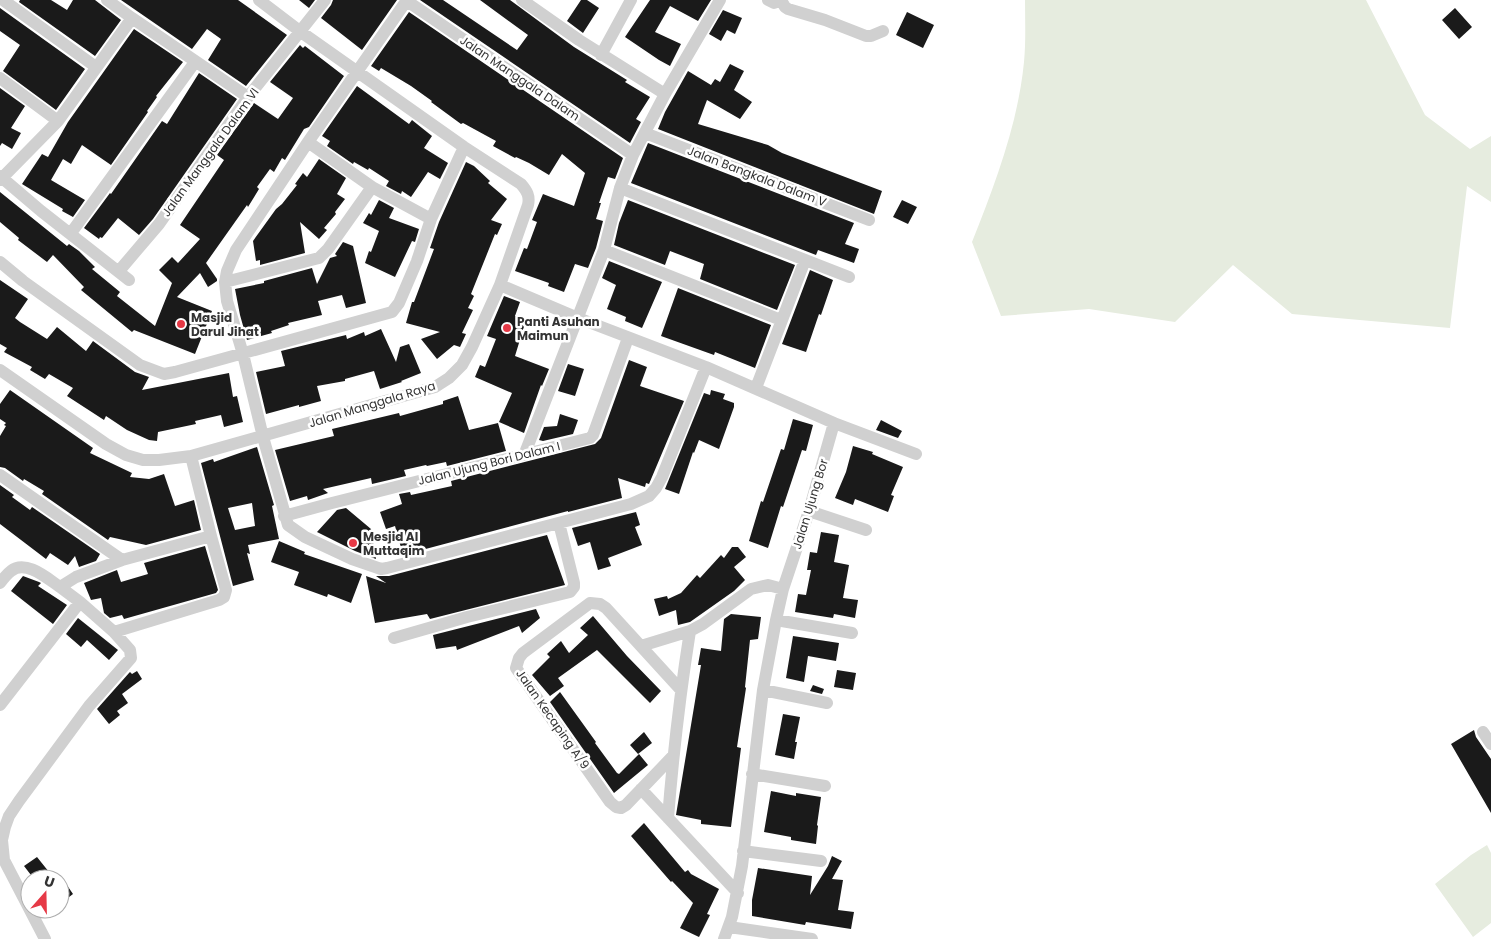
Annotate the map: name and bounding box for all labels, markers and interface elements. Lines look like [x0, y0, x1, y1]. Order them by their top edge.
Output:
street label: Jalan Manggala Dalam [457, 31, 583, 125]
street label: Jalan Manggala Dalam VI [157, 84, 263, 220]
street label: Jalan Bangkala Dalam V [685, 142, 829, 210]
place label: Masjid Darul Jihat [191, 309, 259, 340]
place label: Panti Asuhan Maimun [517, 313, 600, 344]
marker: Masjid Darul Jihat [175, 318, 187, 330]
marker: Panti Asuhan Maimun [501, 322, 513, 334]
street label: Jalan Manggala Raya [307, 377, 437, 431]
street label: Jalan Ujung Bori Dalam I [416, 437, 562, 489]
street label: Jalan Ujung Bor [788, 456, 832, 551]
place label: Mesjid Al Muttaqim [363, 528, 425, 559]
marker: Mesjid Al Muttaqim [347, 537, 359, 549]
street label: Jalan Kecaping A/9 [512, 666, 594, 772]
north arrow [20, 869, 70, 919]
text: U [41, 871, 58, 893]

